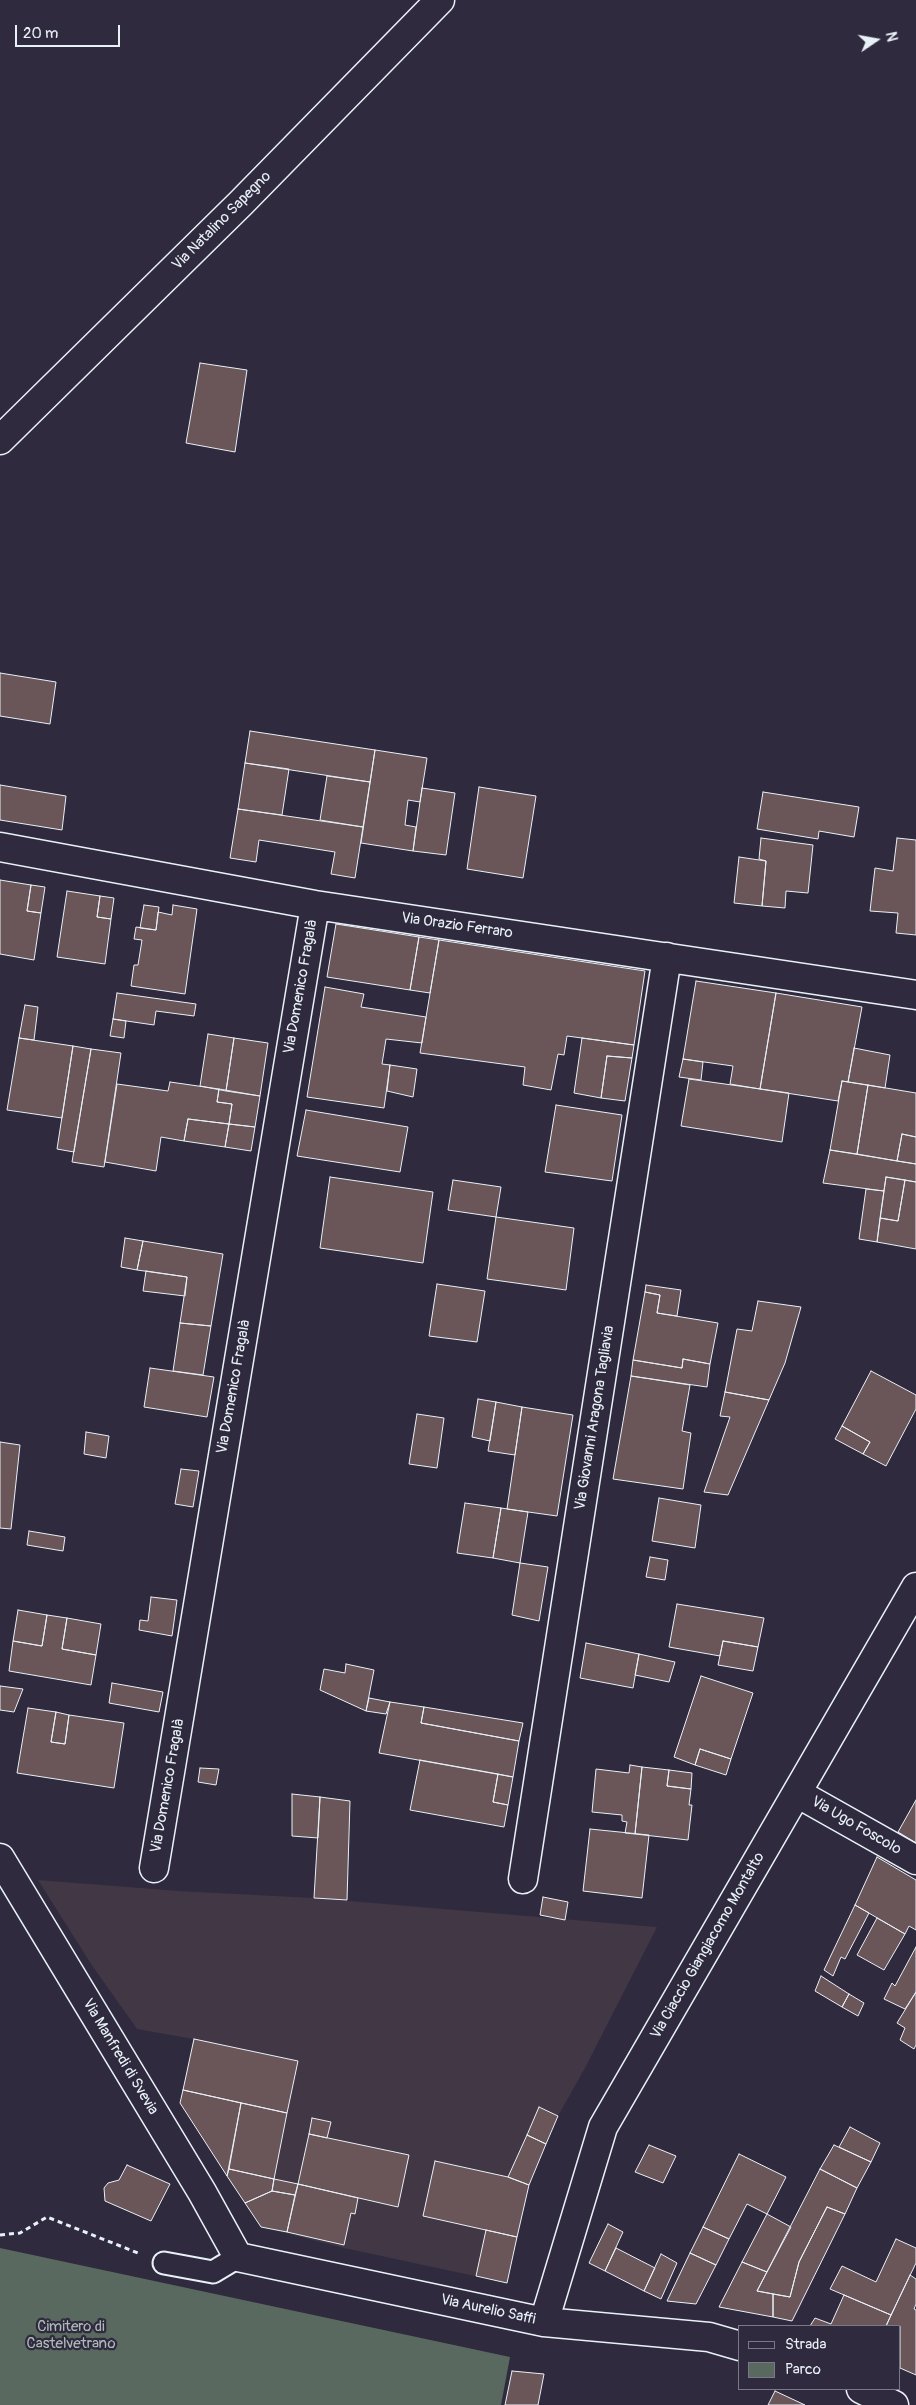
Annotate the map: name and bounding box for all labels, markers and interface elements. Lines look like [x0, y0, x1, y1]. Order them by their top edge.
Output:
scale bar [18, 15, 122, 47]
north arrow [851, 15, 901, 65]
text: 20 m [23, 24, 58, 43]
text: N [882, 30, 900, 43]
street label: Via Natalino Sapegno [169, 168, 275, 274]
street label: Via Orazio Ferraro [400, 909, 514, 943]
street label: Via Domenico Fragalà [280, 919, 322, 1055]
street label: Via Domenico Fragalà [213, 1319, 255, 1455]
street label: Via Giovanni Aragona Tagliavia [572, 1324, 618, 1512]
street label: Via Domenico Fragalà [147, 1718, 189, 1854]
street label: Via Ugo Foscolo [808, 1793, 904, 1859]
street label: Via Ciaccio Giangiacomo Montalto [647, 1850, 769, 2042]
street label: Via Manfredi di Svevia [78, 1996, 162, 2118]
street label: Via Aurelio Saffi [439, 2291, 537, 2329]
park label: Cimitero di Castelvetrano [27, 2318, 115, 2353]
legend [738, 2325, 901, 2390]
text: Strada [785, 2335, 826, 2354]
text: Parco [785, 2360, 821, 2379]

